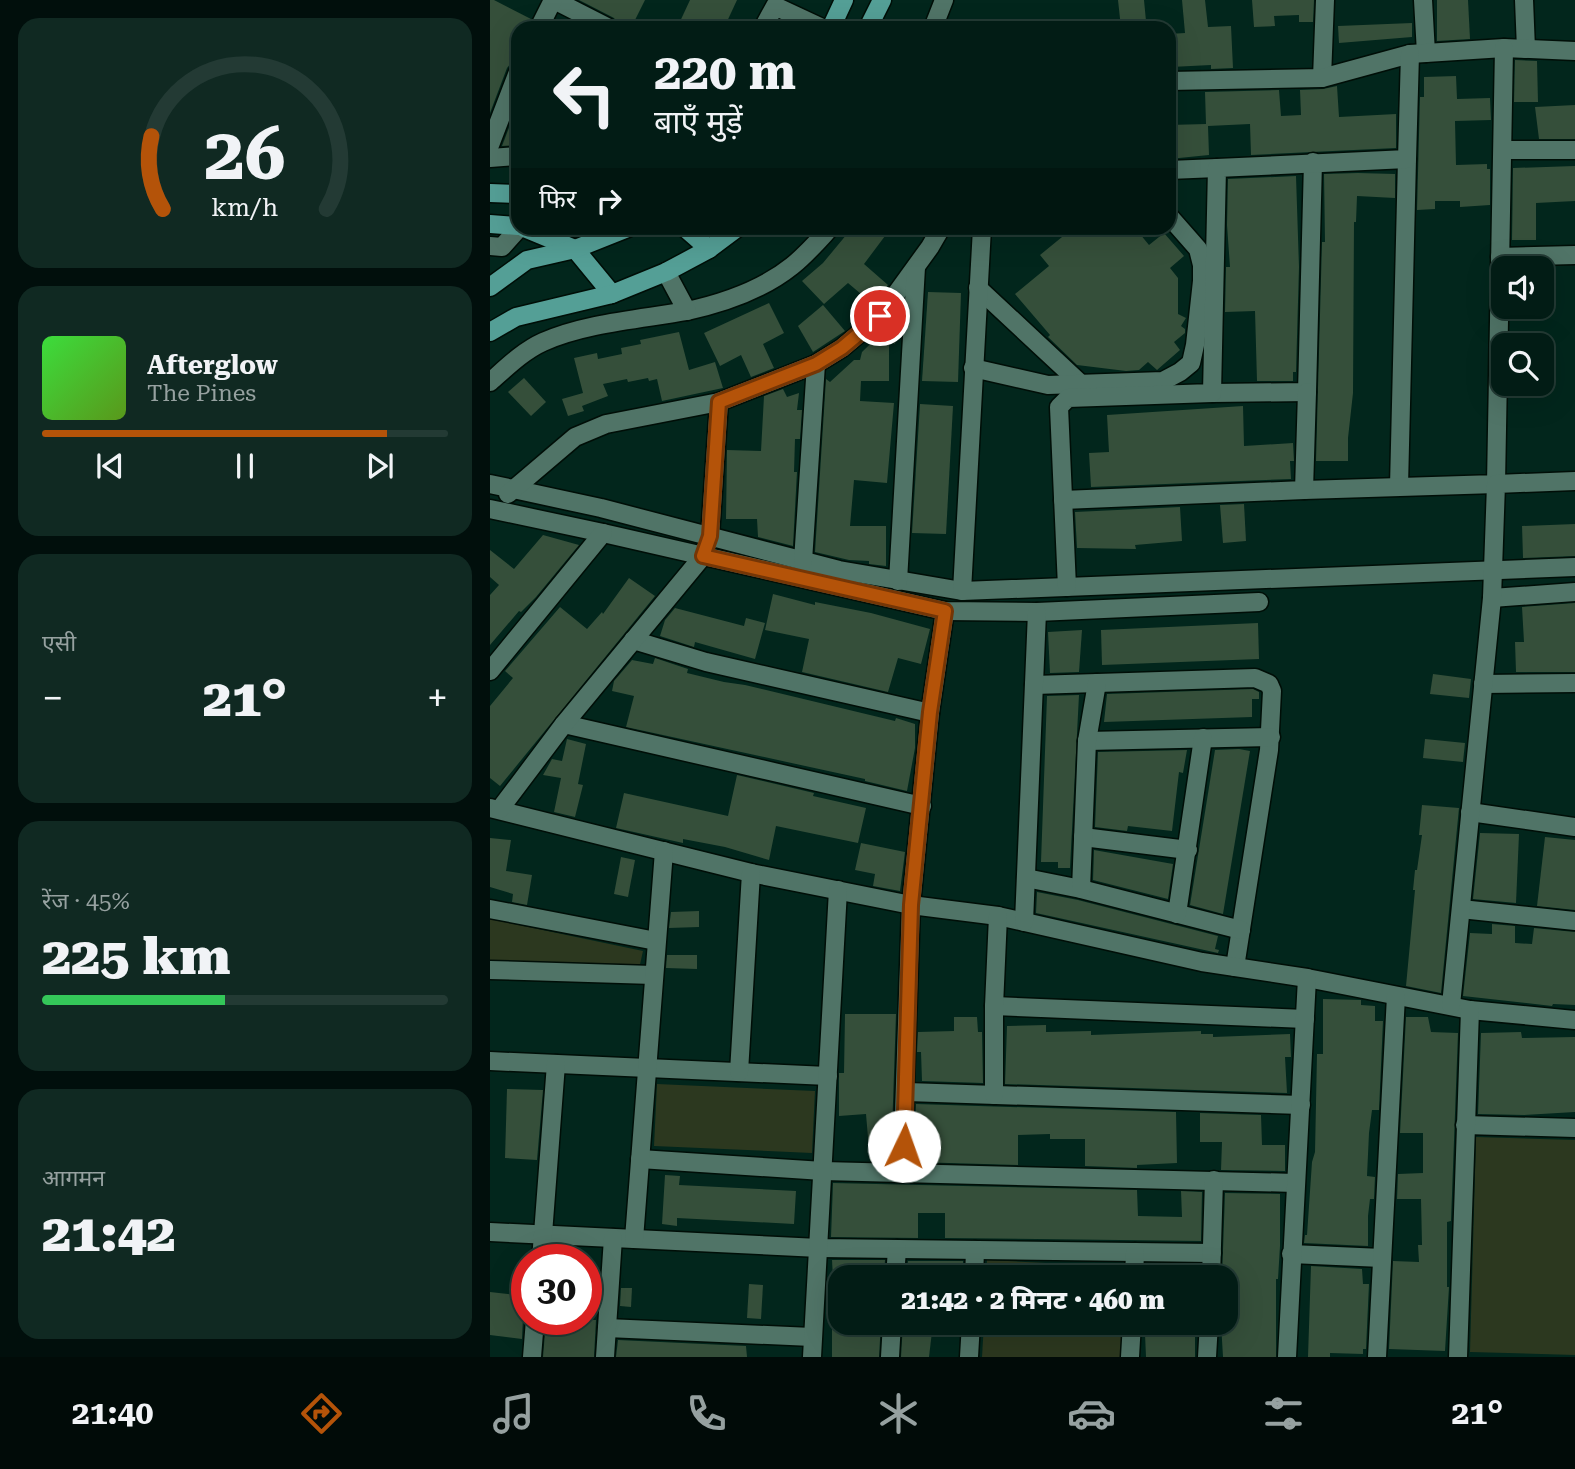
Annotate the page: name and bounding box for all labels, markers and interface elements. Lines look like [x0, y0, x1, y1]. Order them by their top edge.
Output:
text: 220 m [654, 44, 796, 101]
icon: left [539, 49, 630, 140]
text: बाएँ मुड़ें [654, 103, 743, 141]
text: 26 [204, 112, 286, 197]
icon: right [590, 182, 628, 220]
text: फिर [539, 184, 576, 214]
text: km/h [212, 193, 278, 222]
map controls [1491, 256, 1554, 396]
button: sound [1491, 256, 1554, 319]
pin [850, 286, 910, 346]
icon: arrive [861, 297, 899, 335]
button: search [1491, 333, 1554, 396]
text: Afterglow [147, 350, 278, 380]
text: The Pines [147, 380, 256, 407]
icon: previous [91, 447, 129, 485]
icon: pause [226, 447, 264, 485]
icon: next [361, 447, 399, 485]
text: एसी [42, 630, 76, 657]
text: 21° [203, 668, 287, 729]
text: − [42, 676, 63, 720]
text: + [427, 676, 448, 720]
text: रेंज · 45% [42, 888, 130, 915]
text: 225 km [42, 926, 230, 987]
position arrow [867, 1109, 941, 1183]
text: आगमन [42, 1165, 105, 1192]
text: 21:42 [42, 1203, 176, 1264]
speed limit sign: 30 [511, 1244, 602, 1335]
text: 21:42 · 2 मिनट · 460 m [901, 1285, 1165, 1315]
icon: directions [297, 1389, 346, 1438]
icon: music [489, 1389, 538, 1438]
icon: phone [682, 1389, 731, 1438]
icon: climate [874, 1389, 923, 1438]
icon: car [1067, 1389, 1116, 1438]
icon: filters [1259, 1389, 1308, 1438]
text: 21:40 [72, 1394, 153, 1432]
text: 21° [1451, 1394, 1503, 1432]

